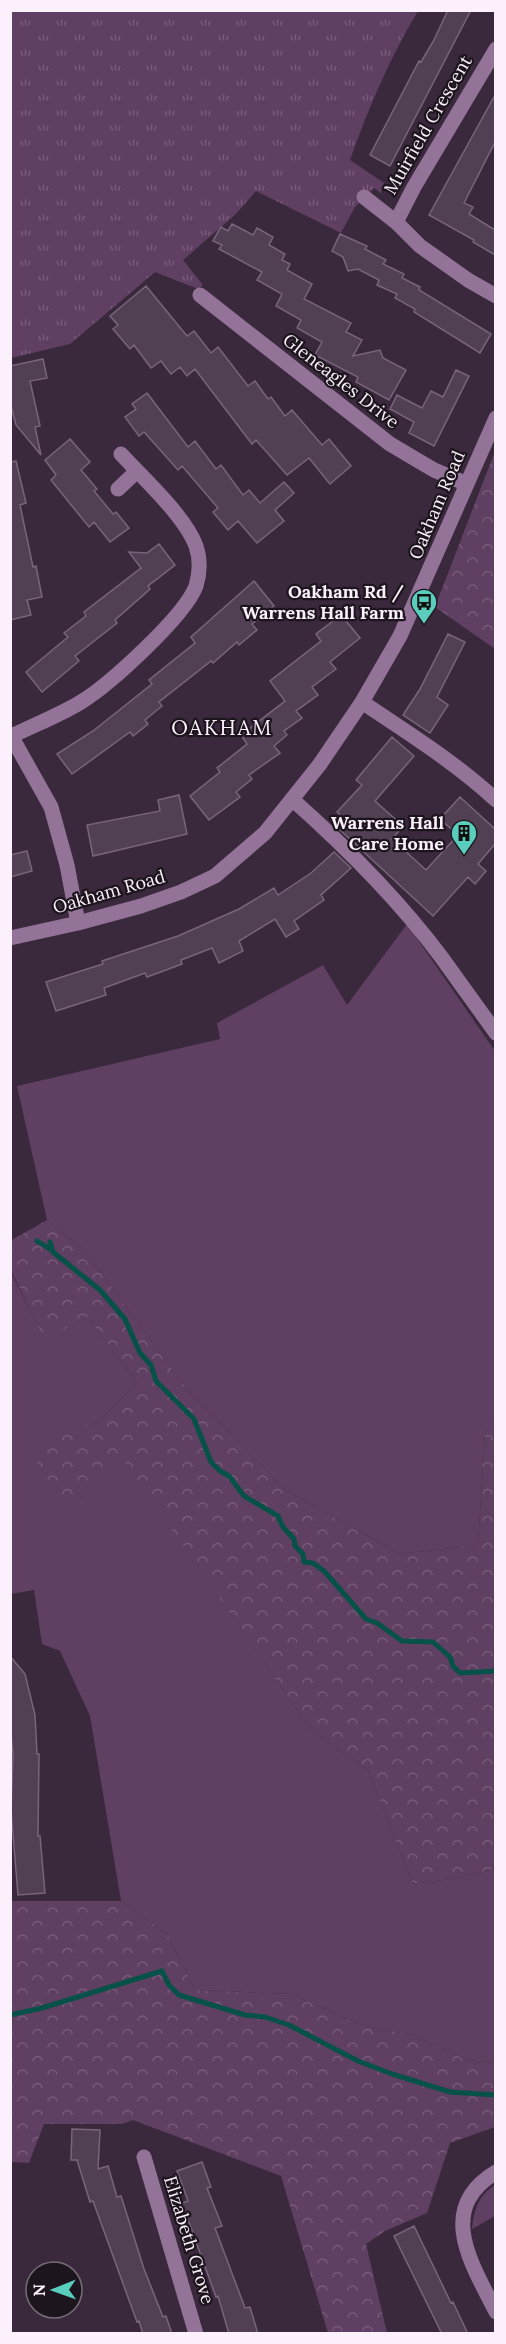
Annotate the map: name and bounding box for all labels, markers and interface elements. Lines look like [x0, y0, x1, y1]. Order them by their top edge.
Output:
street label: Muirfield Crescent [378, 51, 477, 198]
street label: Gleneagles Drive [279, 328, 404, 433]
street label: Oakham Road [403, 447, 470, 563]
place label: Oakham Rd / Warrens Hall Farm [242, 580, 404, 624]
bus stop icon: Oakham Rd / Warrens Hall Farm [409, 587, 439, 625]
district label: OAKHAM [171, 714, 273, 741]
place label: Warrens Hall Care Home [331, 811, 444, 855]
building icon: Warrens Hall Care Home [449, 818, 479, 856]
street label: Oakham Road [50, 864, 168, 919]
street label: Elizabeth Grove [159, 2173, 220, 2307]
north arrow [24, 2260, 84, 2320]
text: N [29, 2284, 49, 2297]

